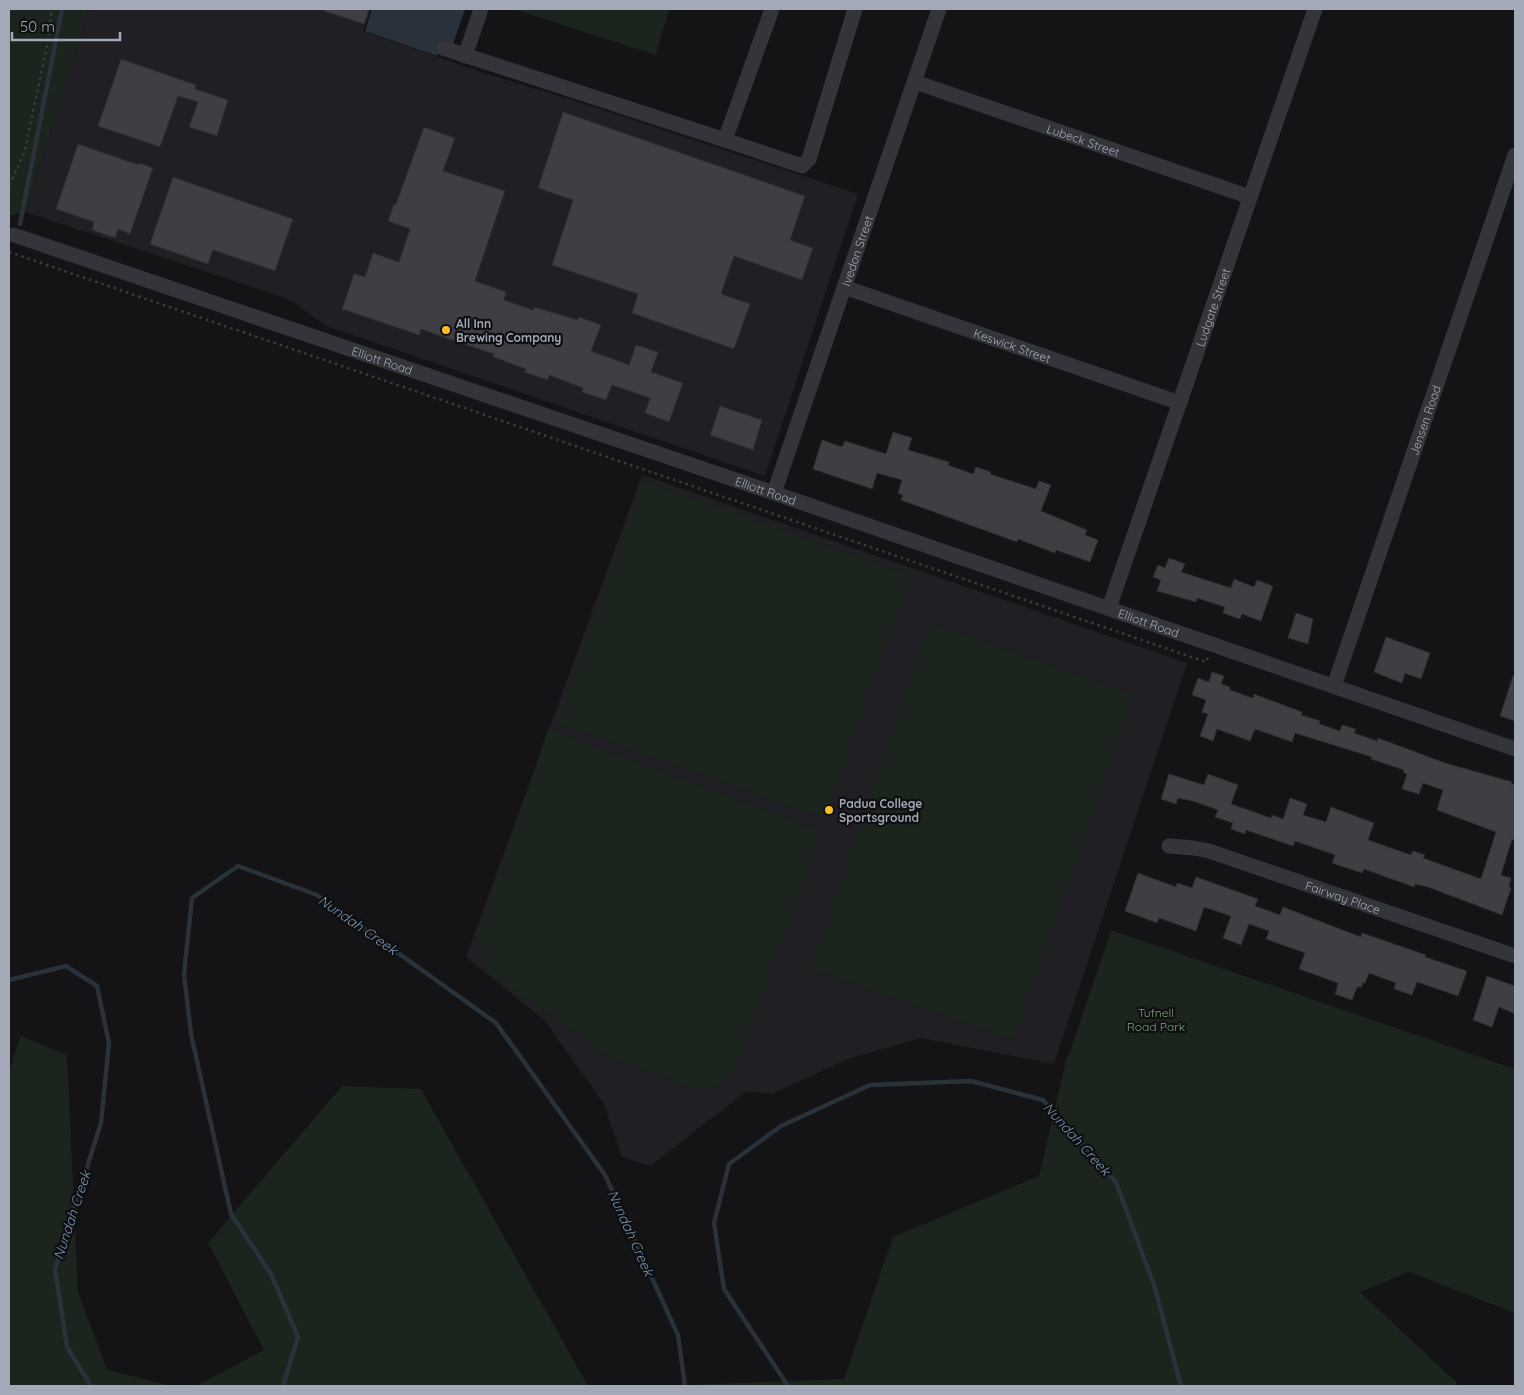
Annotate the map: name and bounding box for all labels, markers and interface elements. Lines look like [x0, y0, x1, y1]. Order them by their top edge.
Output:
scale bar [12, 10, 120, 42]
text: 50 m [20, 17, 55, 36]
street label: Lubeck Street [1045, 120, 1122, 159]
street label: Ivedon Street [838, 213, 876, 288]
street label: Ludgate Street [1192, 266, 1233, 349]
place label: All Inn Brewing Company [456, 316, 561, 345]
marker: All Inn Brewing Company [440, 324, 452, 336]
street label: Keswick Street [972, 325, 1053, 365]
street label: Elliott Road [350, 343, 415, 377]
street label: Jensen Road [1406, 383, 1444, 457]
street label: Elliott Road [733, 473, 798, 508]
street label: Elliott Road [1116, 605, 1181, 640]
place label: Padua College Sportsground [839, 796, 922, 825]
marker: Padua College Sportsground [823, 804, 835, 816]
street label: Fairway Place [1303, 877, 1383, 917]
water label: Nundah Creek [315, 891, 402, 960]
park label: Tufnell Road Park [1127, 1005, 1185, 1034]
water label: Nundah Creek [1039, 1099, 1116, 1181]
water label: Nundah Creek [49, 1167, 95, 1262]
water label: Nundah Creek [604, 1187, 659, 1280]

